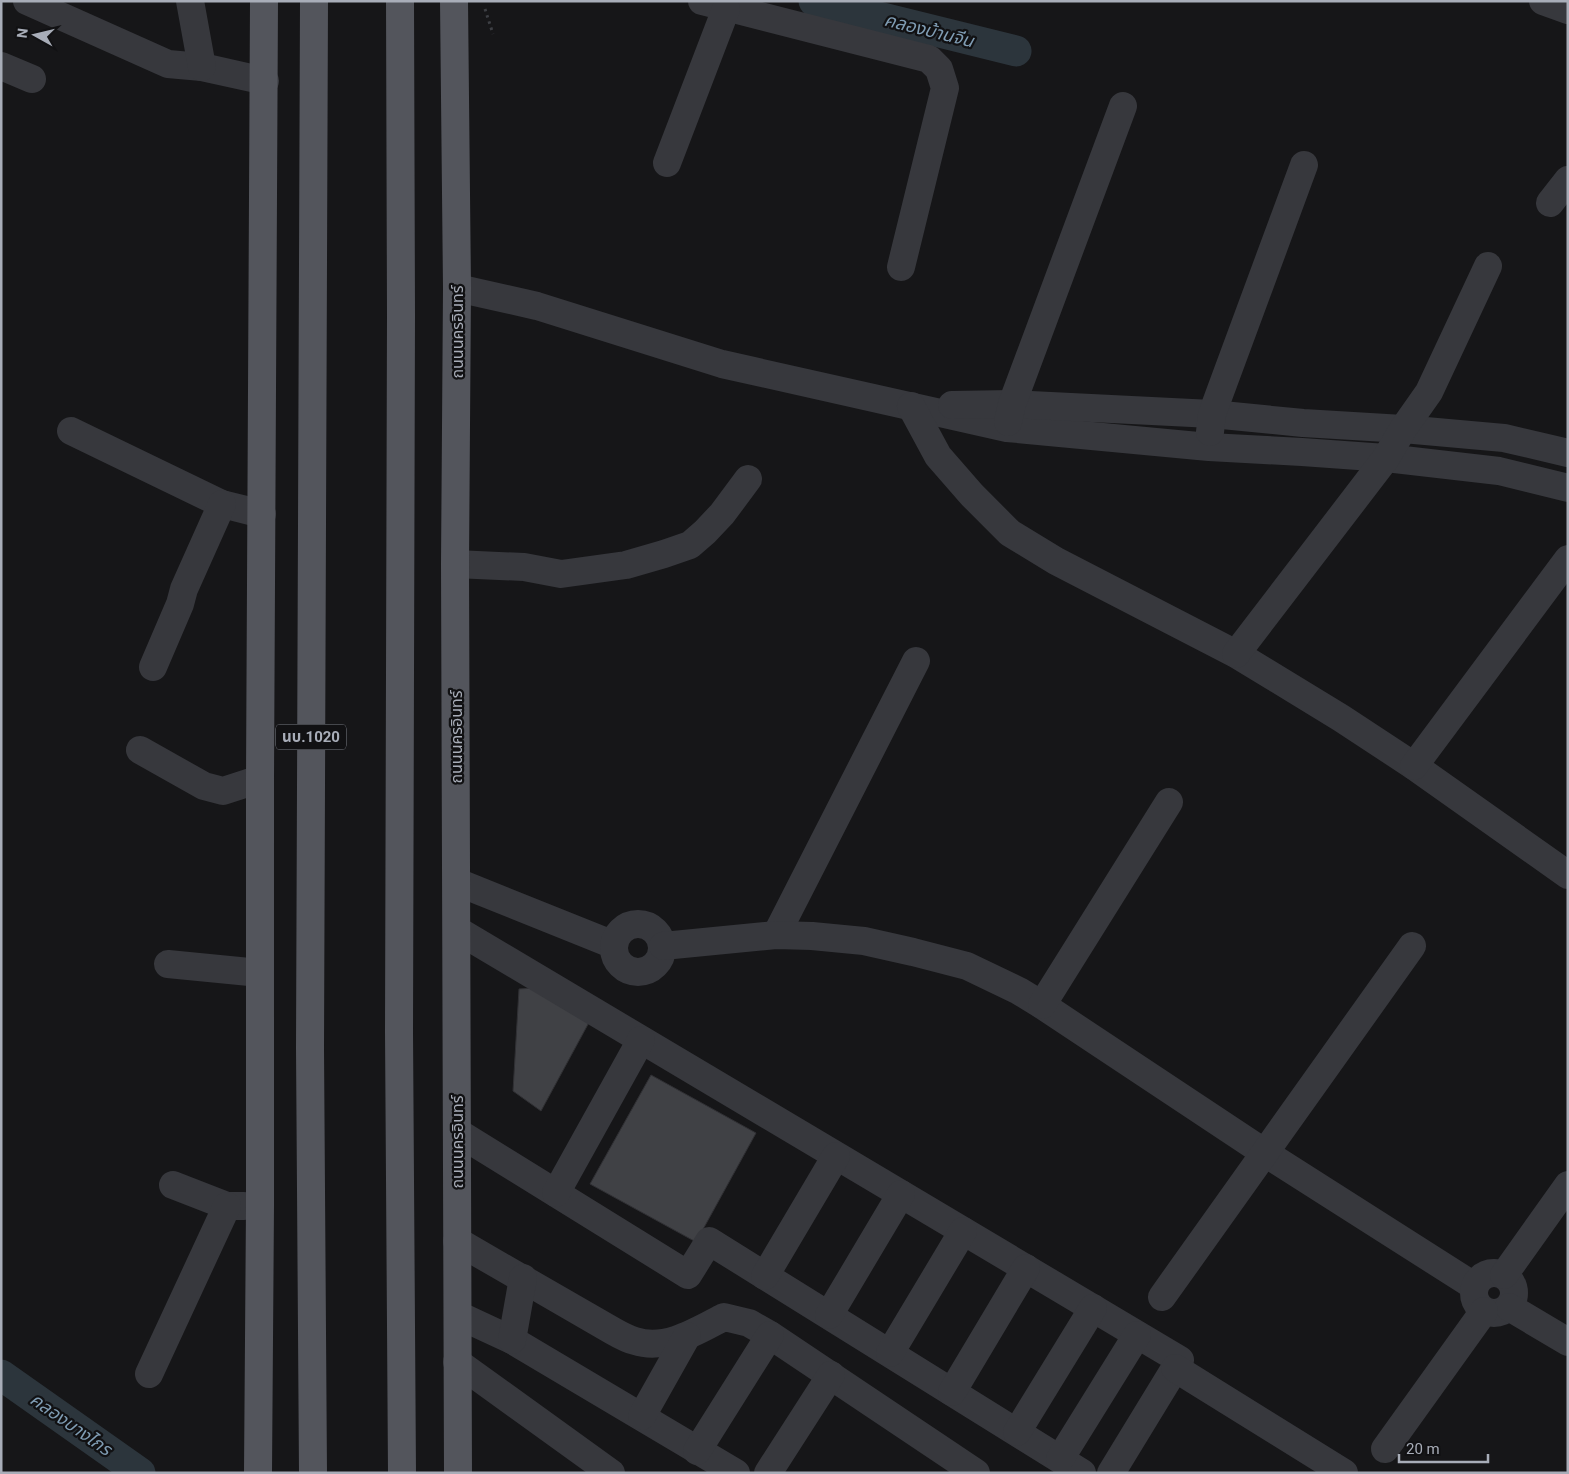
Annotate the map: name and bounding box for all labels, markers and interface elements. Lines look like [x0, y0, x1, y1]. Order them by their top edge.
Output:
water label: คลองบ้านจีน [882, 9, 977, 51]
north arrow [10, 10, 60, 60]
text: N [14, 27, 31, 39]
street label: ถนนนครอินทร์ [448, 285, 467, 379]
street label: ถนนนครอินทร์ [447, 690, 466, 784]
road number: นบ.1020 [276, 724, 346, 750]
street label: ถนนนครอินทร์ [448, 1095, 467, 1189]
water label: คลองบางไกร [26, 1388, 117, 1460]
scale bar [1399, 1432, 1488, 1464]
text: 20 m [1406, 1440, 1440, 1458]

